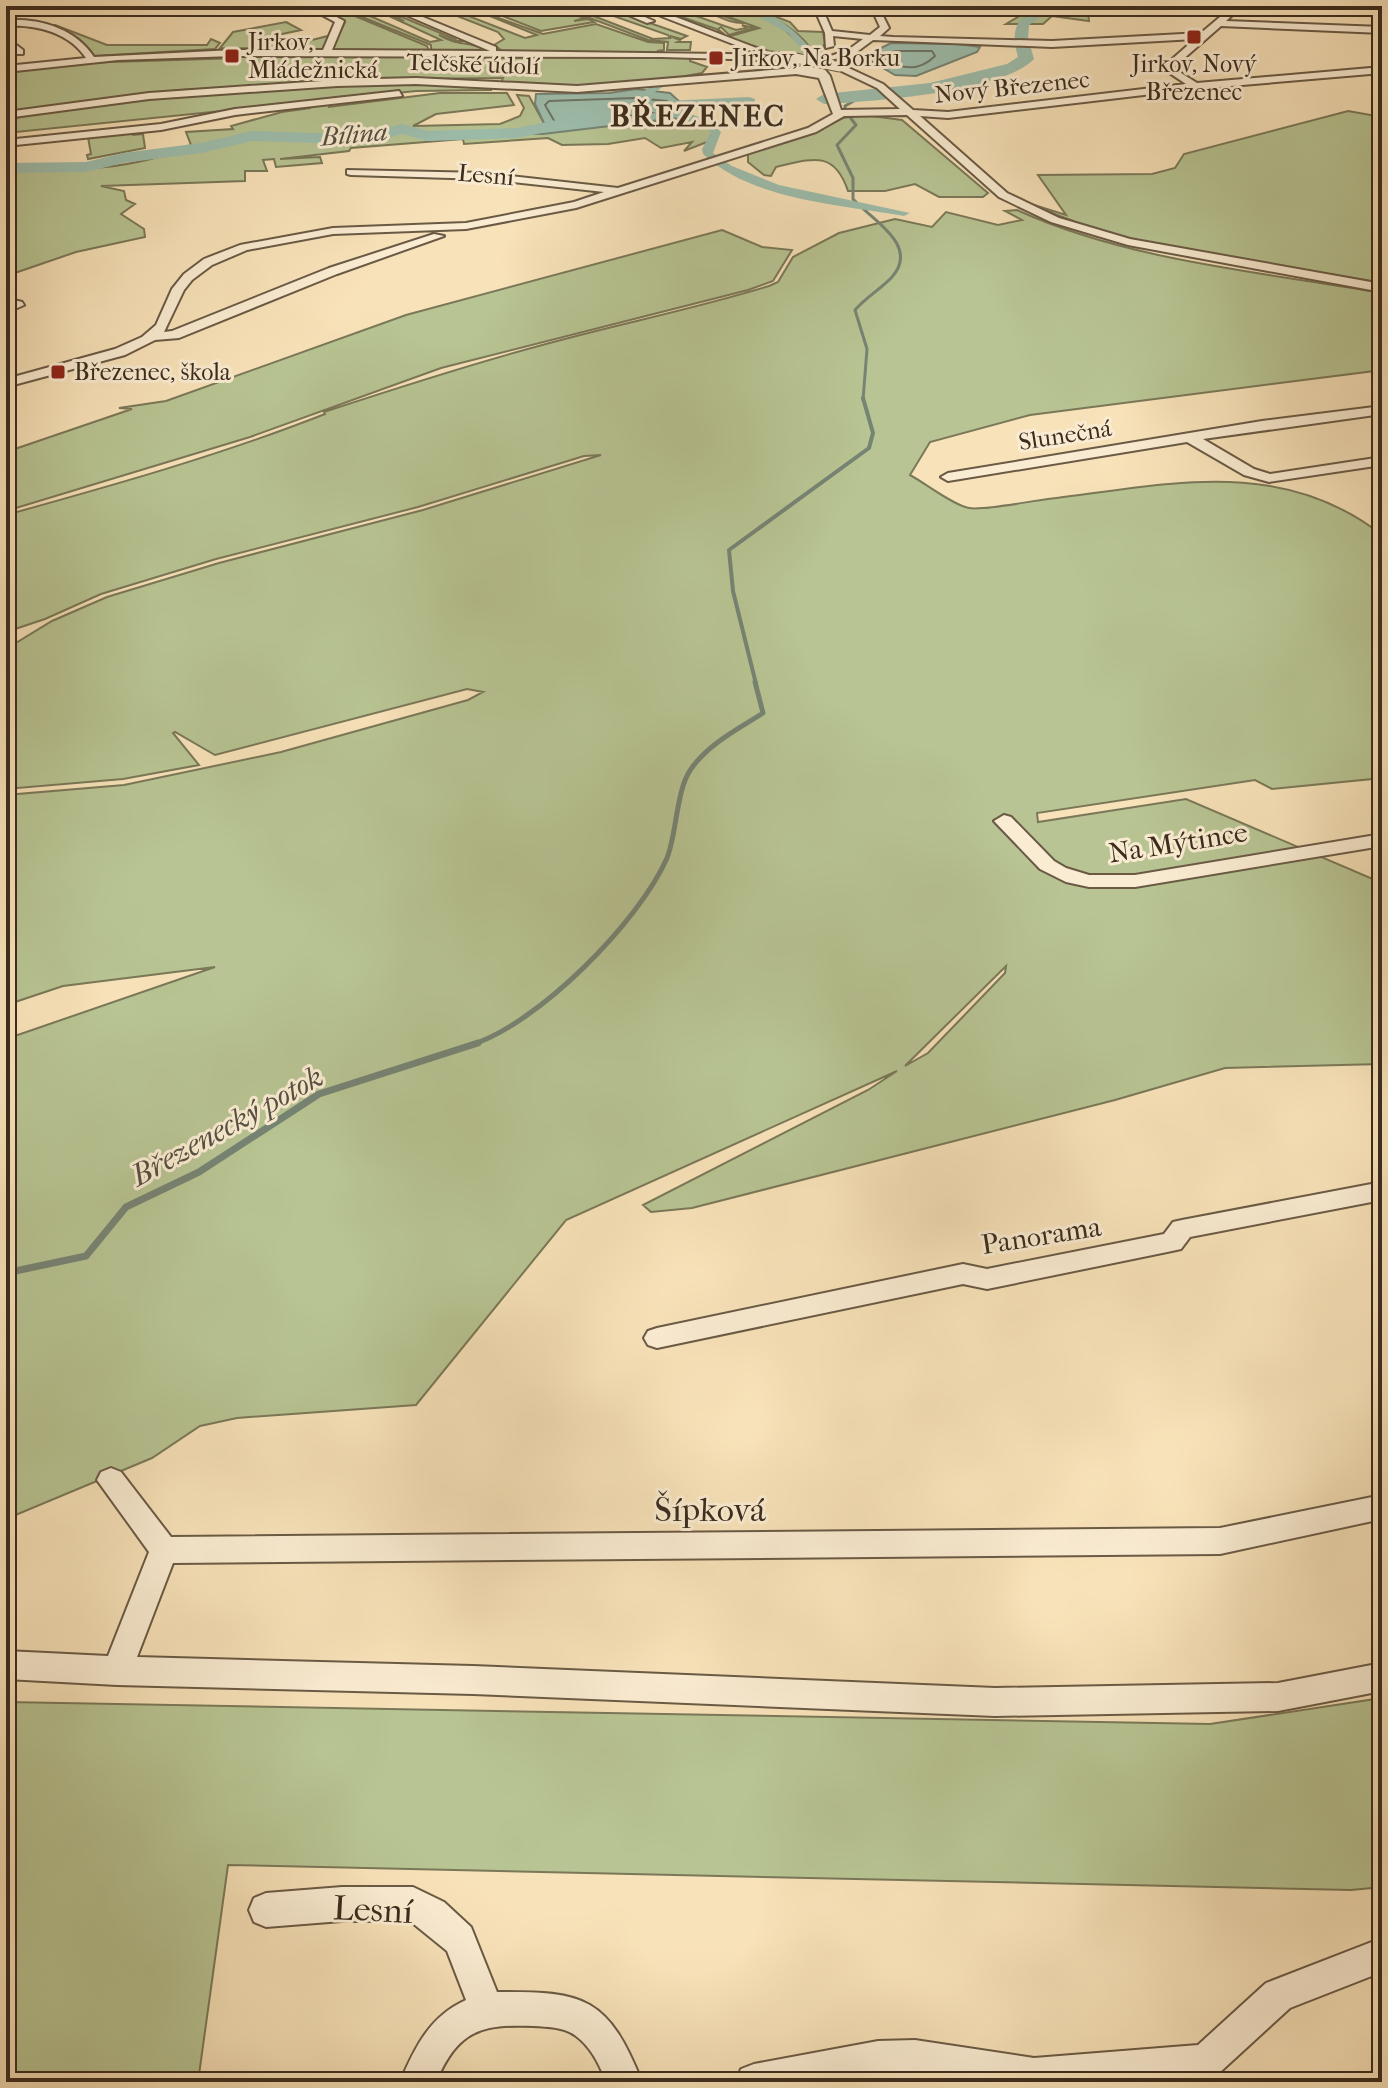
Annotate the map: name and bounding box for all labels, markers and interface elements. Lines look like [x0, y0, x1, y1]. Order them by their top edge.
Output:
place label: Jirkov, Mládežnická [246, 28, 379, 84]
marker: Jirkov, Nový Březenec [1185, 28, 1203, 46]
place label: Jirkov, Na Borku [730, 44, 901, 72]
marker: Jirkov, Mládežnická [223, 47, 241, 65]
street label: Telčské údolí [406, 48, 541, 80]
marker: Jirkov, Na Borku [707, 49, 725, 67]
place label: Jirkov, Nový Březenec [1130, 50, 1258, 106]
street label: Nový Březenec [933, 65, 1091, 109]
district label: BŘEZENEC [610, 98, 786, 134]
water label: Bílina [318, 116, 389, 153]
street label: Lesní [457, 159, 516, 191]
place label: Březenec, škola [74, 358, 232, 386]
marker: Březenec, škola [49, 363, 67, 381]
street label: Slunečná [1017, 414, 1114, 456]
street label: Na Mýtince [1106, 815, 1250, 870]
water label: Březenecký potok [123, 1059, 329, 1195]
street label: Panorama [979, 1210, 1104, 1261]
street label: Šípková [654, 1490, 766, 1530]
street label: Lesní [332, 1888, 415, 1932]

